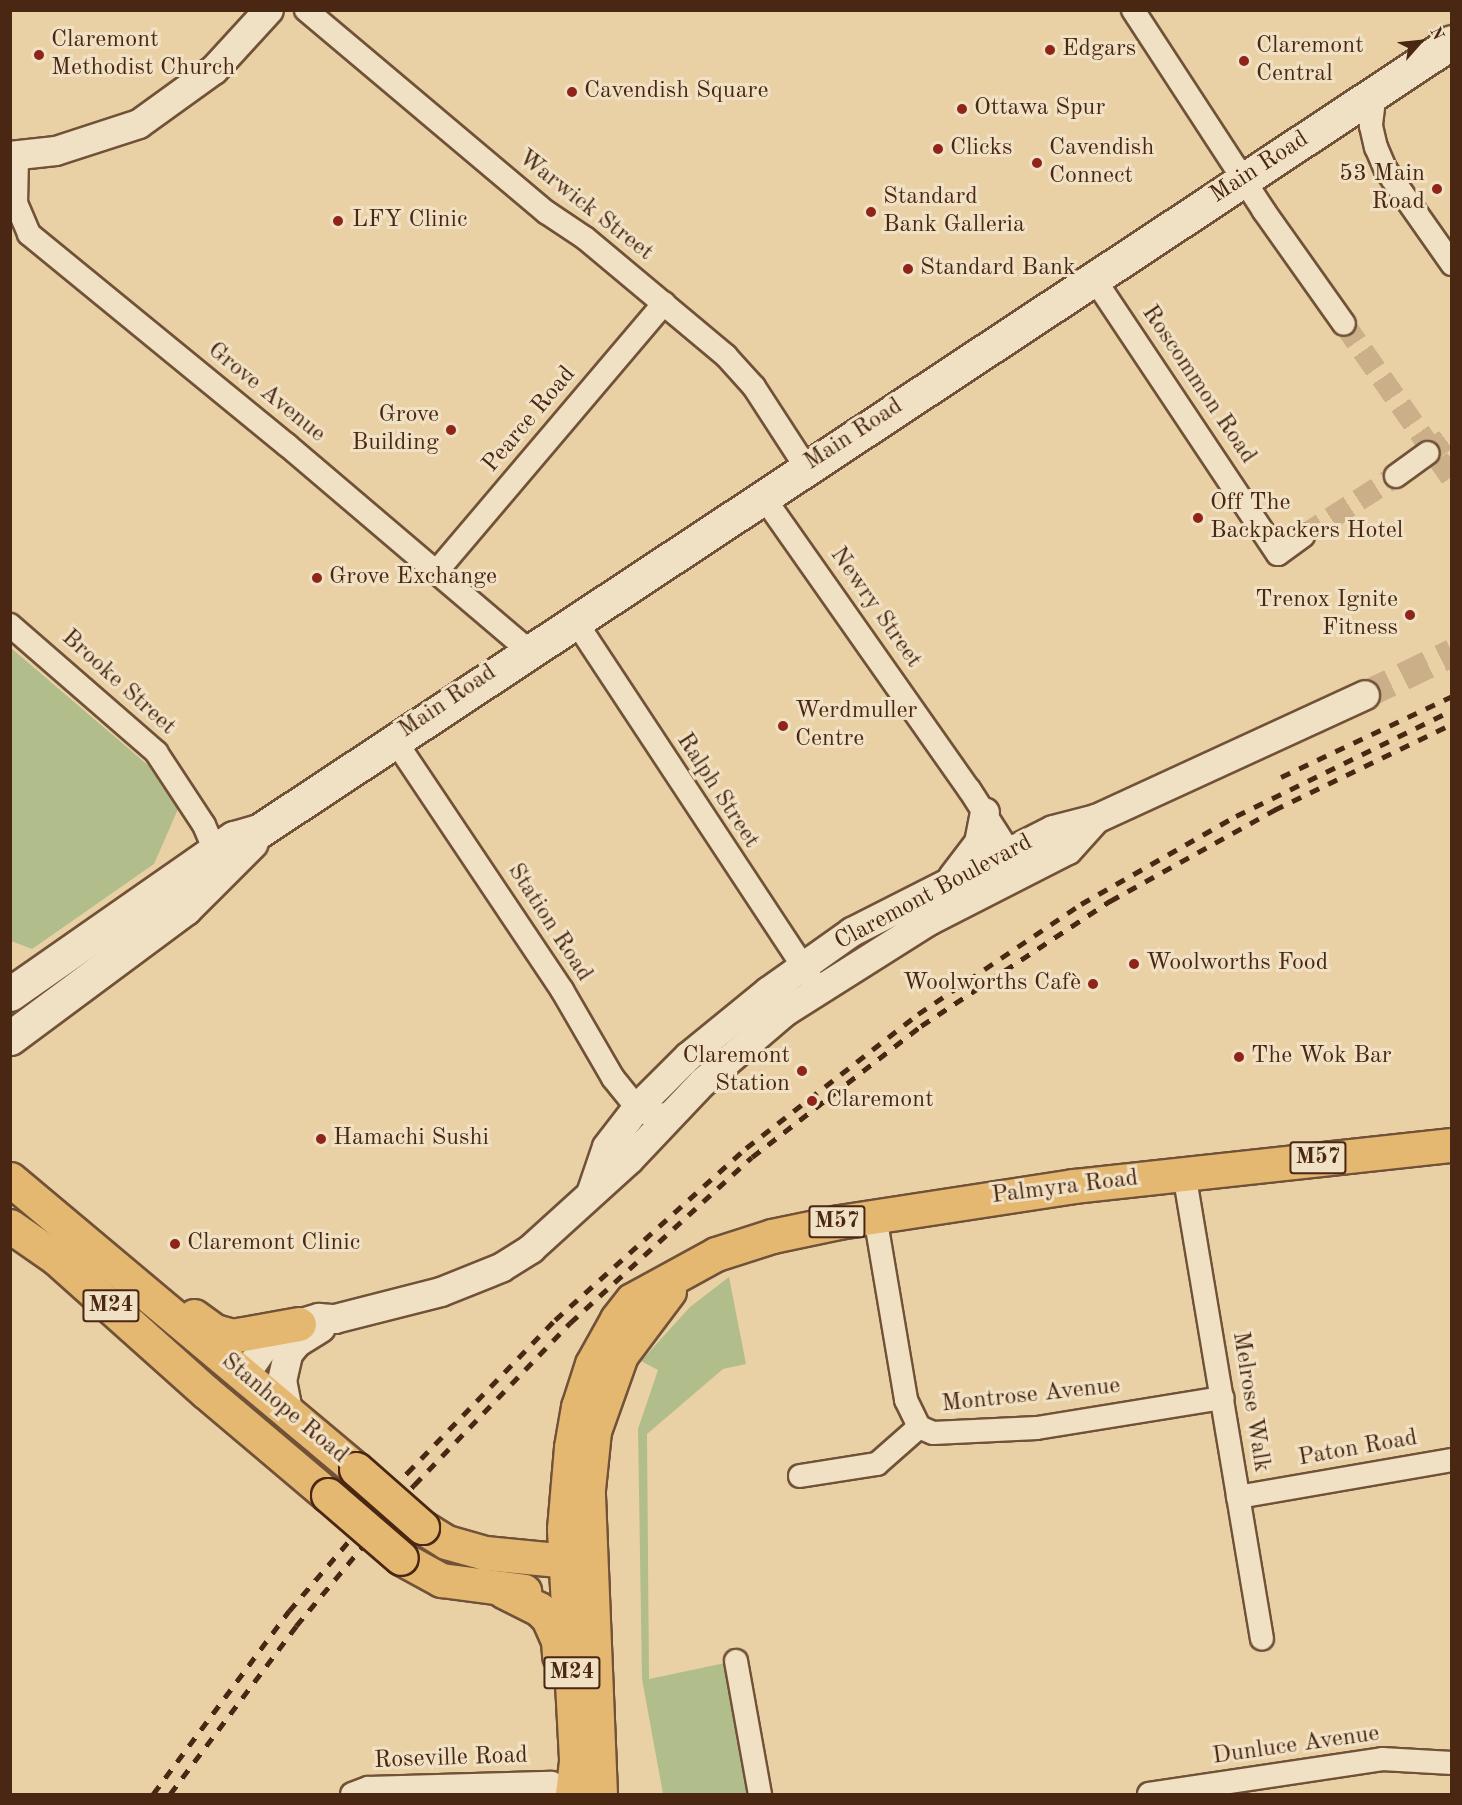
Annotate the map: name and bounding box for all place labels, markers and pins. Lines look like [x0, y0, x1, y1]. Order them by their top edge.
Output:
place label: Claremont Methodist Church [51, 27, 235, 83]
place label: Claremont Central [1256, 33, 1364, 89]
place label: Edgars [1062, 36, 1136, 64]
marker: Edgars [1043, 43, 1057, 57]
marker: Claremont Methodist Church [32, 48, 46, 62]
marker: Claremont Central [1237, 54, 1251, 68]
place label: Cavendish Square [584, 78, 768, 106]
marker: Cavendish Square [565, 85, 579, 99]
place label: Ottawa Spur [974, 95, 1105, 123]
marker: Ottawa Spur [955, 102, 969, 116]
place label: Clicks [950, 135, 1012, 163]
place label: Cavendish Connect [1049, 135, 1154, 191]
marker: Clicks [931, 142, 945, 156]
marker: Cavendish Connect [1030, 156, 1044, 170]
place label: 53 Main Road [1339, 161, 1425, 217]
marker: 53 Main Road [1430, 182, 1444, 196]
place label: Standard Bank Galleria [883, 184, 1025, 240]
marker: Standard Bank Galleria [864, 205, 878, 219]
place label: LFY Clinic [352, 207, 467, 235]
marker: LFY Clinic [329, 212, 347, 230]
place label: Standard Bank [920, 255, 1075, 283]
marker: Standard Bank [901, 262, 915, 276]
place label: Grove Building [352, 402, 439, 458]
marker: Grove Building [444, 423, 458, 437]
place label: Off The Backpackers Hotel [1210, 490, 1403, 546]
marker: Off The Backpackers Hotel [1191, 511, 1205, 525]
place label: Grove Exchange [329, 564, 497, 592]
marker: Grove Exchange [310, 571, 324, 585]
place label: Trenox Ignite Fitness [1255, 587, 1398, 643]
marker: Trenox Ignite Fitness [1403, 608, 1417, 622]
place label: Werdmuller Centre [795, 698, 917, 754]
marker: Werdmuller Centre [776, 719, 790, 733]
place label: Woolworths Food [1146, 950, 1328, 978]
marker: Woolworths Food [1127, 957, 1141, 971]
place label: Woolworths Cafè [903, 970, 1081, 998]
marker: Woolworths Cafè [1086, 977, 1100, 991]
place label: Claremont Station [682, 1043, 790, 1099]
place label: The Wok Bar [1251, 1043, 1392, 1071]
marker: The Wok Bar [1232, 1050, 1246, 1064]
marker: Claremont Station [795, 1064, 809, 1078]
place label: Claremont [826, 1087, 934, 1115]
marker: Claremont [803, 1092, 821, 1110]
place label: Hamachi Sushi [333, 1125, 489, 1153]
marker: Hamachi Sushi [314, 1132, 328, 1146]
place label: Claremont Clinic [187, 1230, 360, 1258]
marker: Claremont Clinic [168, 1237, 182, 1251]

